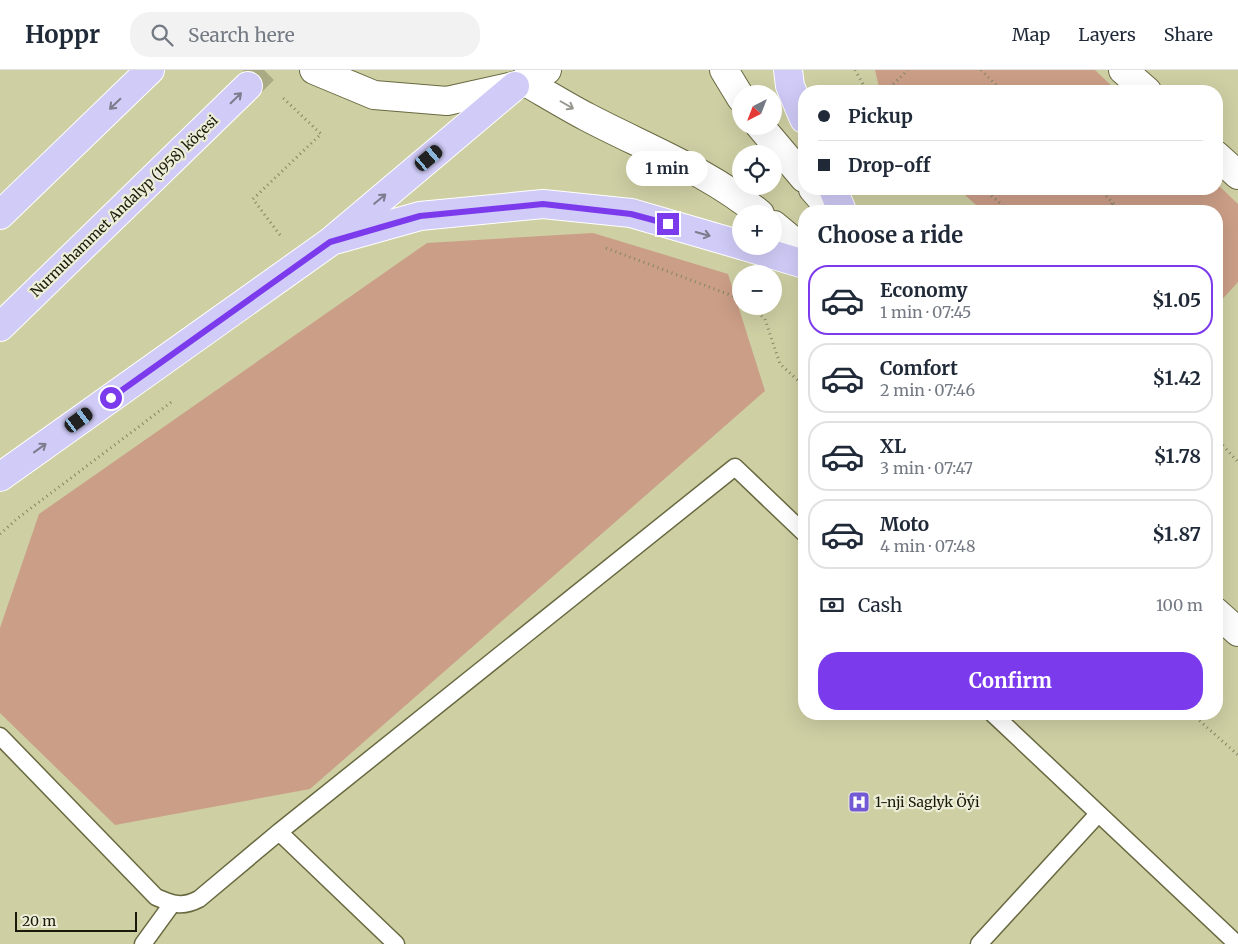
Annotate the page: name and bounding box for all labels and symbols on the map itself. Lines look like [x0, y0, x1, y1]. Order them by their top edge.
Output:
north arrow [732, 85, 782, 135]
one-way arrow [229, 92, 242, 104]
one-way arrow [109, 98, 121, 110]
one-way arrow [559, 101, 573, 111]
street label: Nurmuhammet Andalyp (1958) köçesi [26, 111, 222, 301]
car [412, 143, 445, 173]
callout: 1 min [627, 152, 709, 186]
one-way arrow [374, 193, 387, 205]
route end [657, 213, 679, 235]
one-way arrow [695, 230, 711, 240]
route start [100, 387, 122, 409]
car [62, 405, 95, 435]
one-way arrow [33, 443, 46, 454]
hospital icon: 1-nji Saglyk Öýi [847, 790, 871, 814]
place label: 1-nji Saglyk Öýi [875, 793, 980, 811]
scale bar [15, 909, 138, 932]

